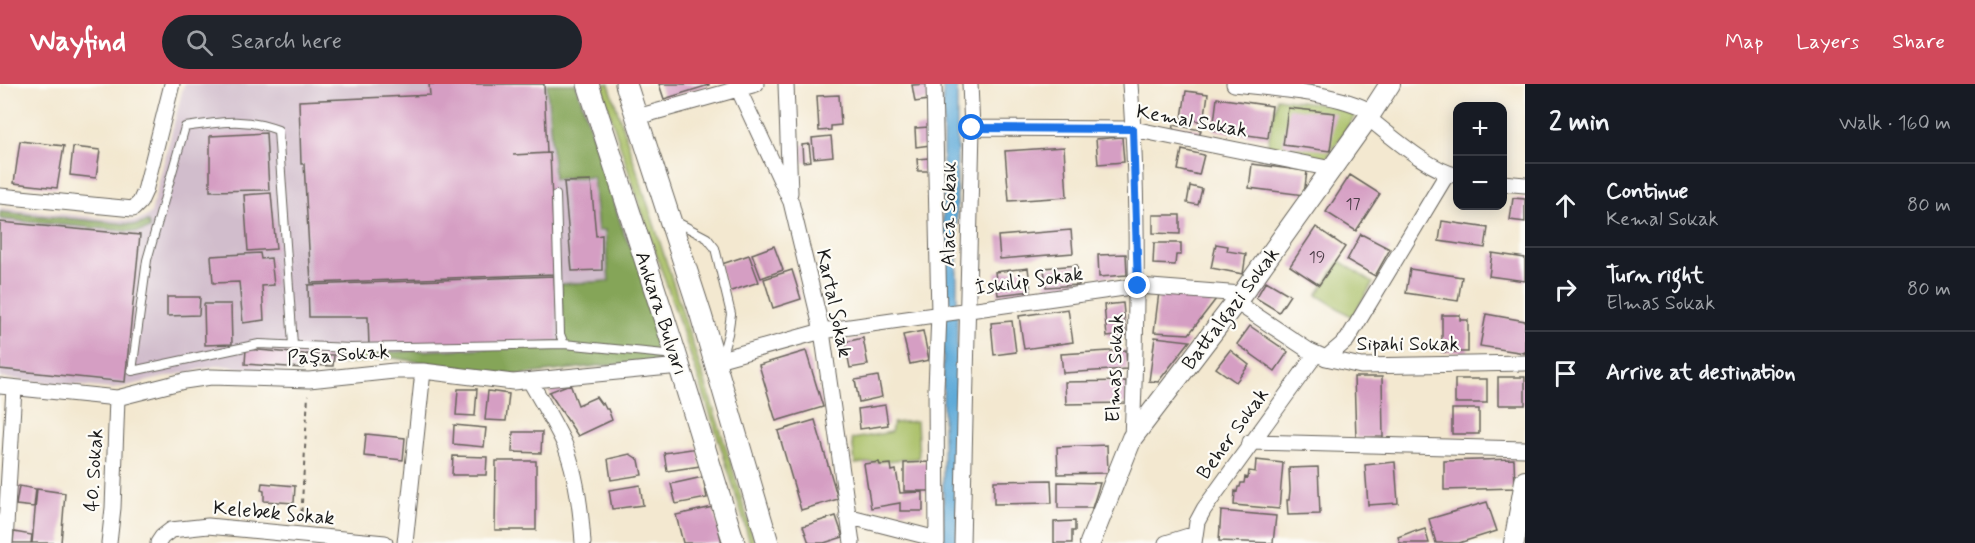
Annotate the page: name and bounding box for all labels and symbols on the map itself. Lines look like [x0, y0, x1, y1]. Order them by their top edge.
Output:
street label: Kemal Sokak [1134, 98, 1250, 145]
route start [958, 114, 984, 140]
street label: Alaca Sokak [935, 161, 964, 267]
house number: 17 [1345, 194, 1361, 215]
street label: Battalgazi Sokak [1176, 242, 1288, 377]
street label: Kartal Sokak [809, 247, 858, 360]
house number: 19 [1309, 247, 1325, 268]
street label: Ankara Bulvarı [628, 248, 693, 379]
street label: İskilip Sokak [973, 261, 1085, 302]
route end [1124, 272, 1150, 298]
street label: Elmas Sokak [1100, 313, 1131, 423]
street label: Sipahi Sokak [1357, 331, 1460, 358]
street label: Paşa Sokak [286, 338, 390, 373]
street label: Beher Sokak [1191, 383, 1276, 485]
street label: 40. Sokak [79, 428, 110, 512]
street label: Kelebek Sokak [212, 495, 336, 532]

